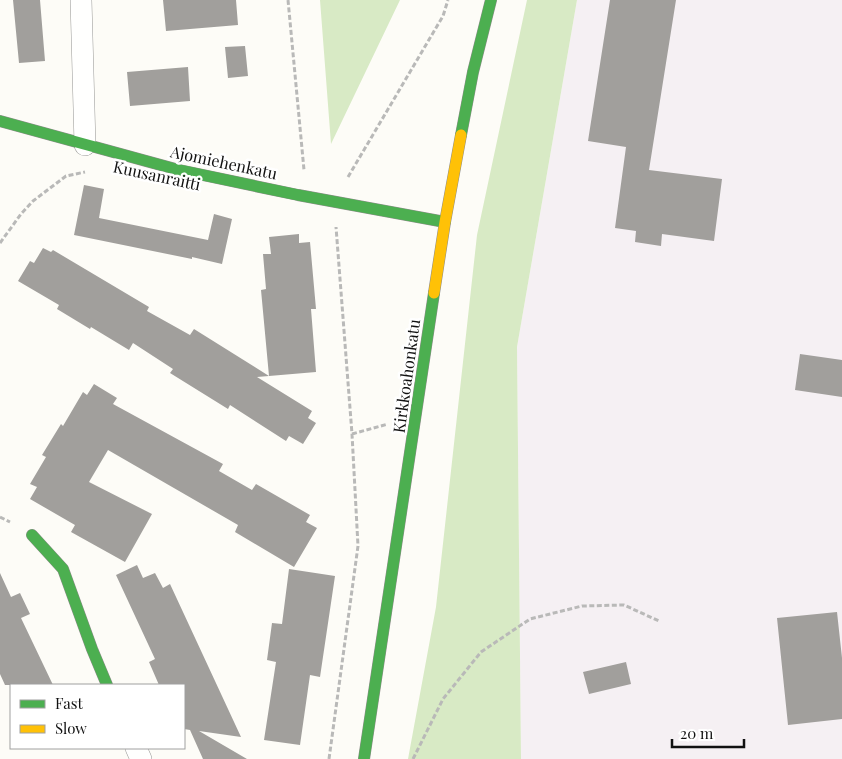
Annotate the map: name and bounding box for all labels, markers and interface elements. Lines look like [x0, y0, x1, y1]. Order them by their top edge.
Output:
street label: Ajomiehenkatu [168, 140, 279, 184]
street label: Kuusanraitti [111, 155, 203, 195]
street label: Kirkkoahonkatu [388, 318, 424, 434]
legend [10, 684, 185, 749]
text: Fast [55, 693, 84, 713]
scale bar [672, 716, 744, 748]
text: Slow [55, 718, 87, 738]
text: 20 m [680, 723, 714, 743]

